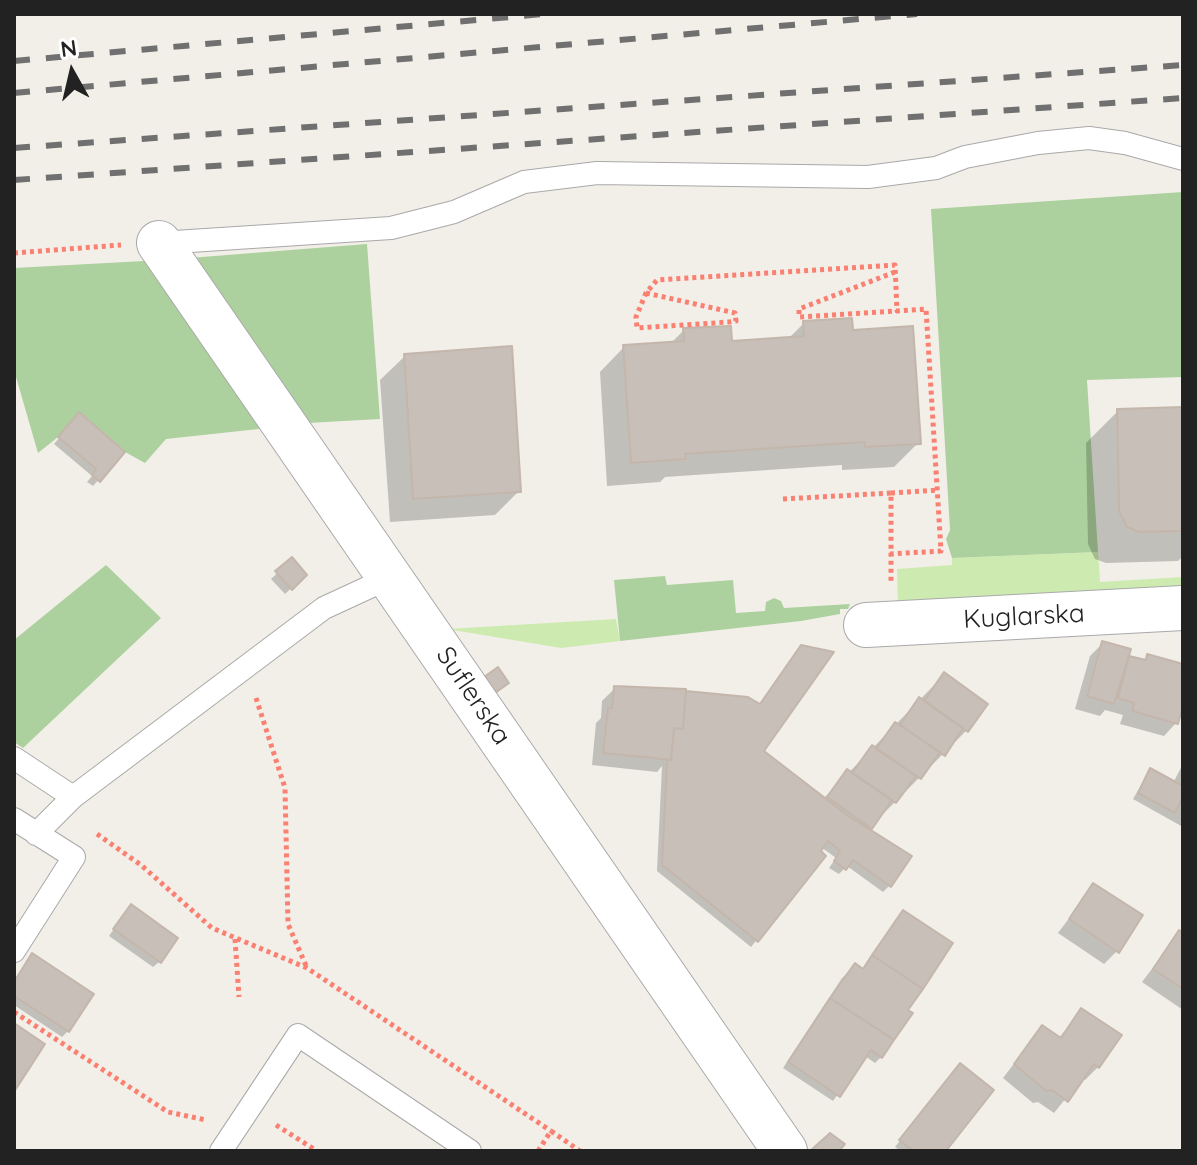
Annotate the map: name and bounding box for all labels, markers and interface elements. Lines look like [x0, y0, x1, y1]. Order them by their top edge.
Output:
north arrow [32, 32, 112, 112]
text: N [59, 33, 79, 63]
street label: Kuglarska [963, 598, 1085, 636]
street label: Suflerska [429, 641, 517, 751]

